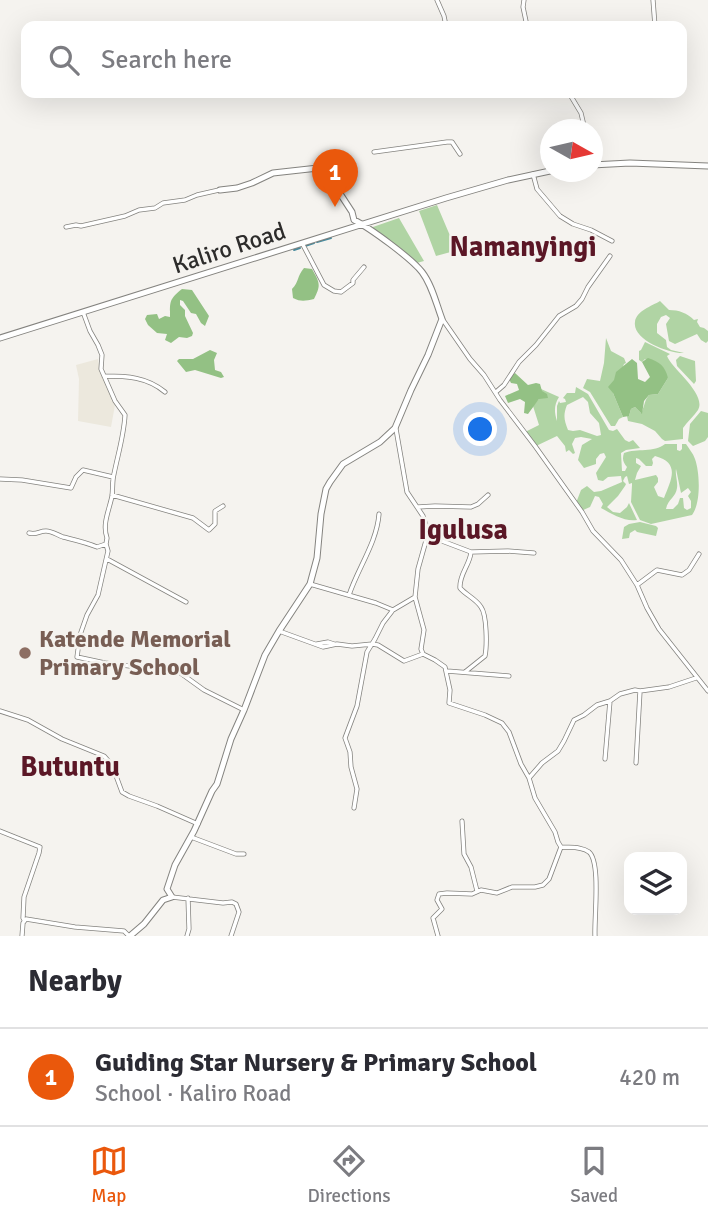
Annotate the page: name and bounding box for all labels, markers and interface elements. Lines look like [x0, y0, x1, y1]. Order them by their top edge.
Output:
search box [21, 21, 687, 98]
icon: search [45, 41, 83, 79]
text: Search here [101, 44, 232, 76]
north arrow [540, 119, 603, 182]
pin: 1 [312, 149, 358, 207]
street label: Kaliro Road [169, 216, 289, 280]
district label: Namanyingi [449, 230, 597, 264]
your location [463, 412, 497, 446]
district label: Igulusa [418, 513, 508, 547]
place label: Katende Memorial Primary School [39, 624, 231, 682]
marker: Katende Memorial Primary School [17, 645, 33, 661]
district label: Butuntu [20, 750, 120, 784]
map controls [624, 852, 687, 915]
button: layers [624, 852, 687, 915]
text: Nearby [28, 963, 122, 1000]
text: Guiding Star Nursery & Primary School [95, 1047, 537, 1079]
text: 1 [45, 1063, 57, 1092]
text: 420 m [619, 1063, 680, 1092]
text: School · Kaliro Road [95, 1079, 291, 1108]
tab: Map [90, 1142, 128, 1208]
tab: Directions [308, 1142, 391, 1208]
tab: Saved [570, 1142, 618, 1208]

